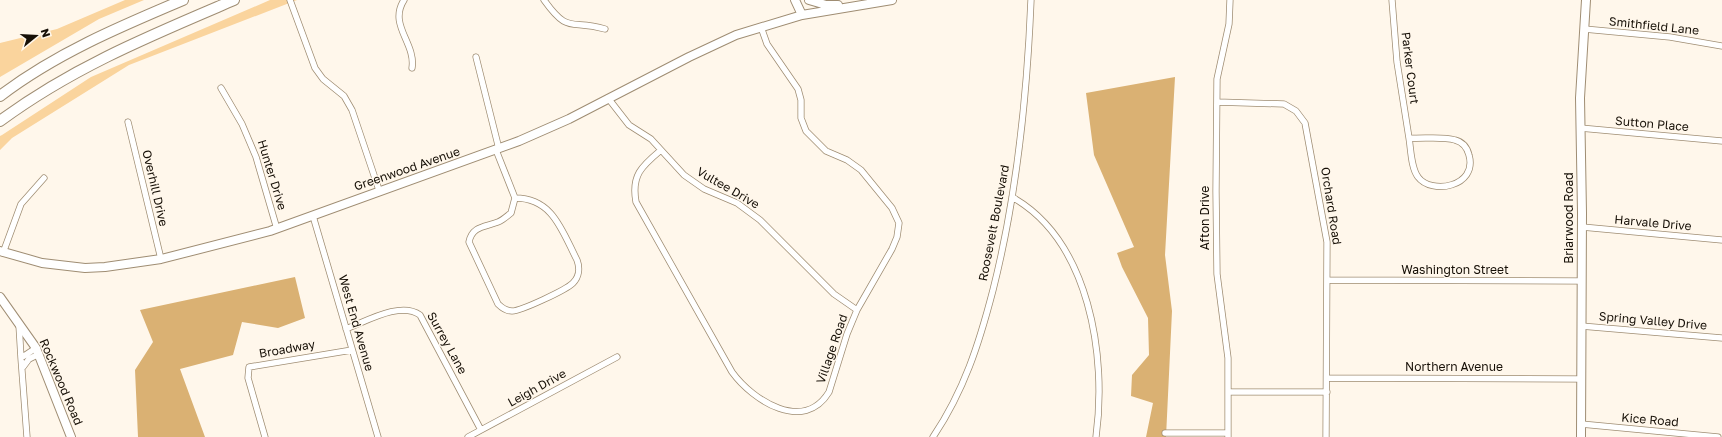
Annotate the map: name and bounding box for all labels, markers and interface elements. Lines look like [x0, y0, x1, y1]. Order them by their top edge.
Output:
street label: Smithfield Lane [1608, 13, 1700, 38]
north arrow [16, 16, 56, 56]
text: N [39, 27, 53, 39]
street label: Parker Court [1399, 31, 1422, 105]
street label: Sutton Place [1615, 113, 1690, 134]
street label: Hunter Drive [255, 138, 290, 212]
street label: Greenwood Avenue [352, 143, 462, 194]
street label: Overhill Drive [139, 148, 172, 228]
street label: Roosevelt Boulevard [975, 163, 1012, 282]
street label: Vultee Drive [694, 164, 762, 212]
street label: Orchard Road [1318, 166, 1345, 246]
street label: Briarwood Road [1561, 172, 1576, 264]
street label: Afton Drive [1197, 186, 1212, 250]
street label: Harvale Drive [1614, 212, 1692, 233]
street label: Washington Street [1401, 262, 1509, 277]
street label: West End Avenue [336, 273, 377, 373]
street label: Spring Valley Drive [1598, 308, 1708, 333]
street label: Surrey Lane [424, 309, 471, 376]
street label: Village Road [813, 312, 850, 386]
street label: Rockwood Road [36, 336, 86, 427]
street label: Broadway [258, 336, 316, 361]
street label: Northern Avenue [1405, 359, 1503, 374]
street label: Leigh Drive [505, 365, 569, 410]
street label: Kice Road [1621, 410, 1679, 429]

